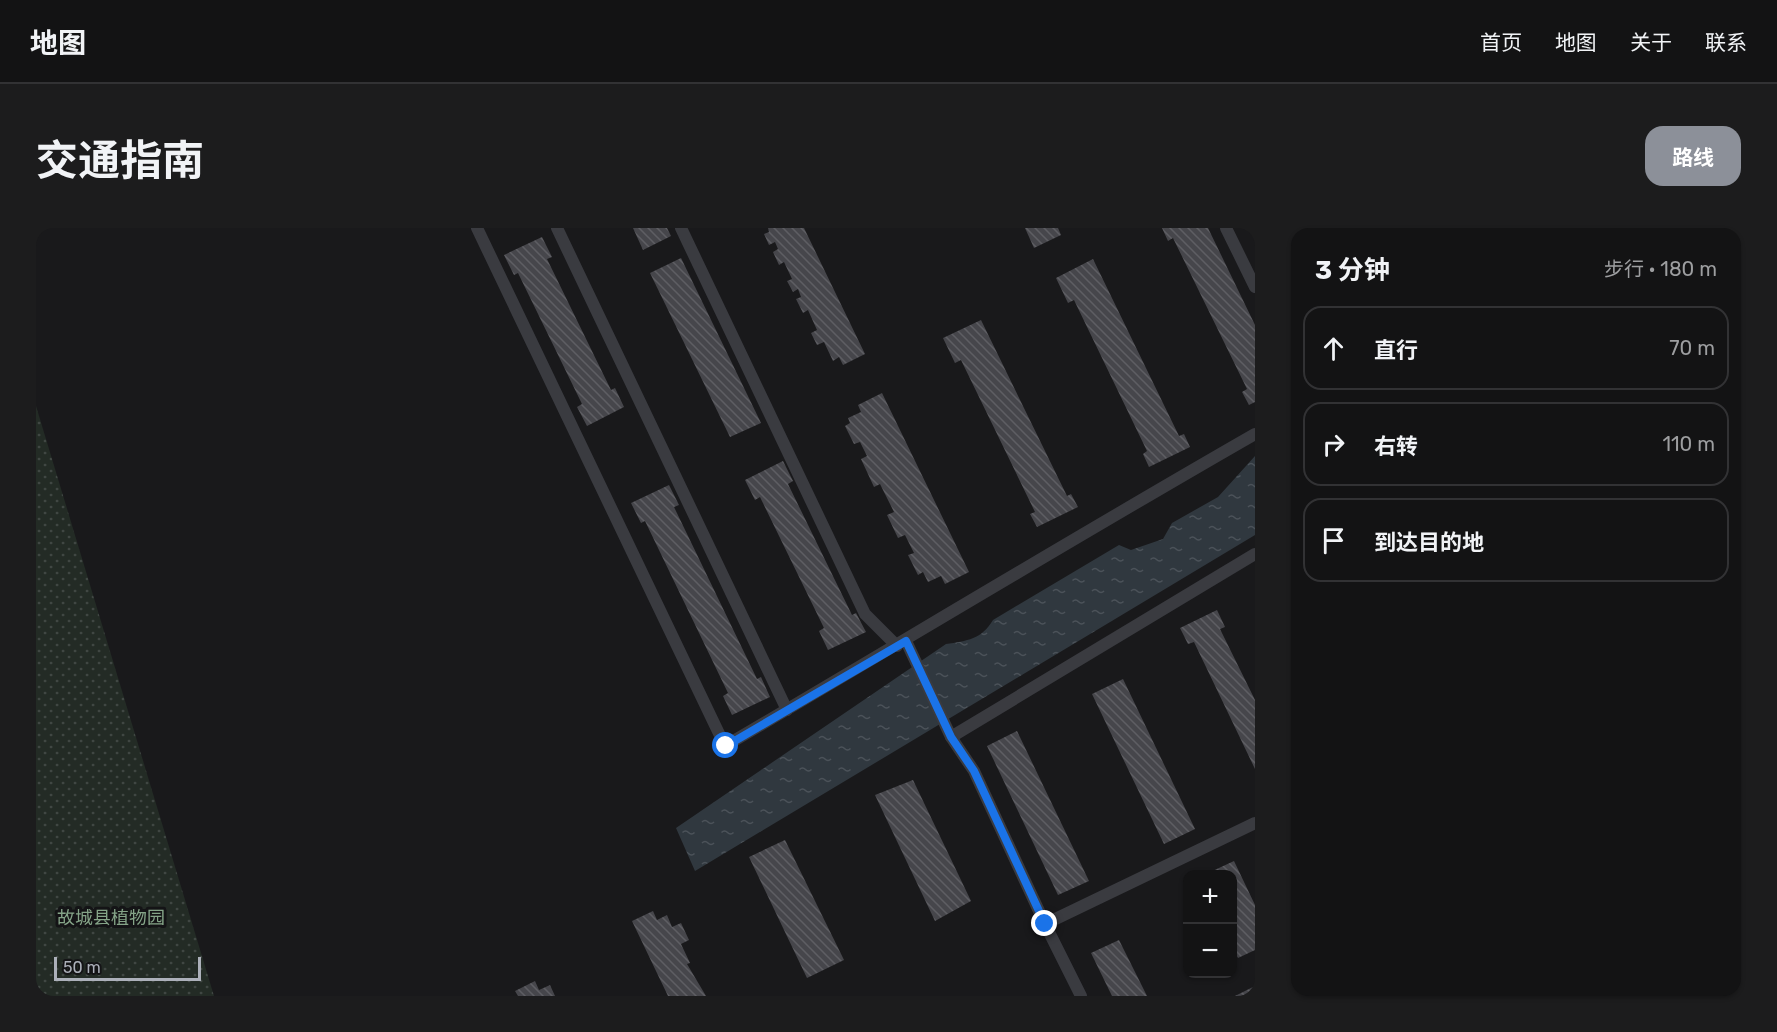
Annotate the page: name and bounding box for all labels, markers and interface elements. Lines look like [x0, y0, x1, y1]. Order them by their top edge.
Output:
text: 地图 [30, 27, 86, 60]
text: 首页 [1480, 30, 1522, 55]
text: 地图 [1555, 30, 1597, 55]
text: 关于 [1630, 30, 1672, 55]
text: 联系 [1705, 30, 1747, 55]
button: 路线 [1645, 126, 1741, 186]
text: 交通指南 [36, 136, 204, 186]
text: 3 分钟 [1315, 255, 1390, 286]
text: 步行 · 180 m [1604, 257, 1717, 281]
icon: ahead [1317, 332, 1350, 365]
text: 70 m [1669, 336, 1715, 360]
text: 直行 [1374, 337, 1418, 364]
icon: right [1317, 428, 1350, 461]
text: 110 m [1663, 432, 1715, 456]
text: 右转 [1374, 433, 1418, 460]
icon: arrive [1317, 524, 1350, 557]
text: 到达目的地 [1374, 529, 1484, 556]
route start [712, 732, 738, 758]
map controls [1183, 870, 1237, 978]
button: + [1183, 870, 1237, 924]
park label: 故城县植物园 [57, 907, 165, 929]
route end [1031, 910, 1057, 936]
button: − [1183, 924, 1237, 978]
scale bar [54, 954, 201, 982]
text: 50 m [63, 958, 101, 977]

